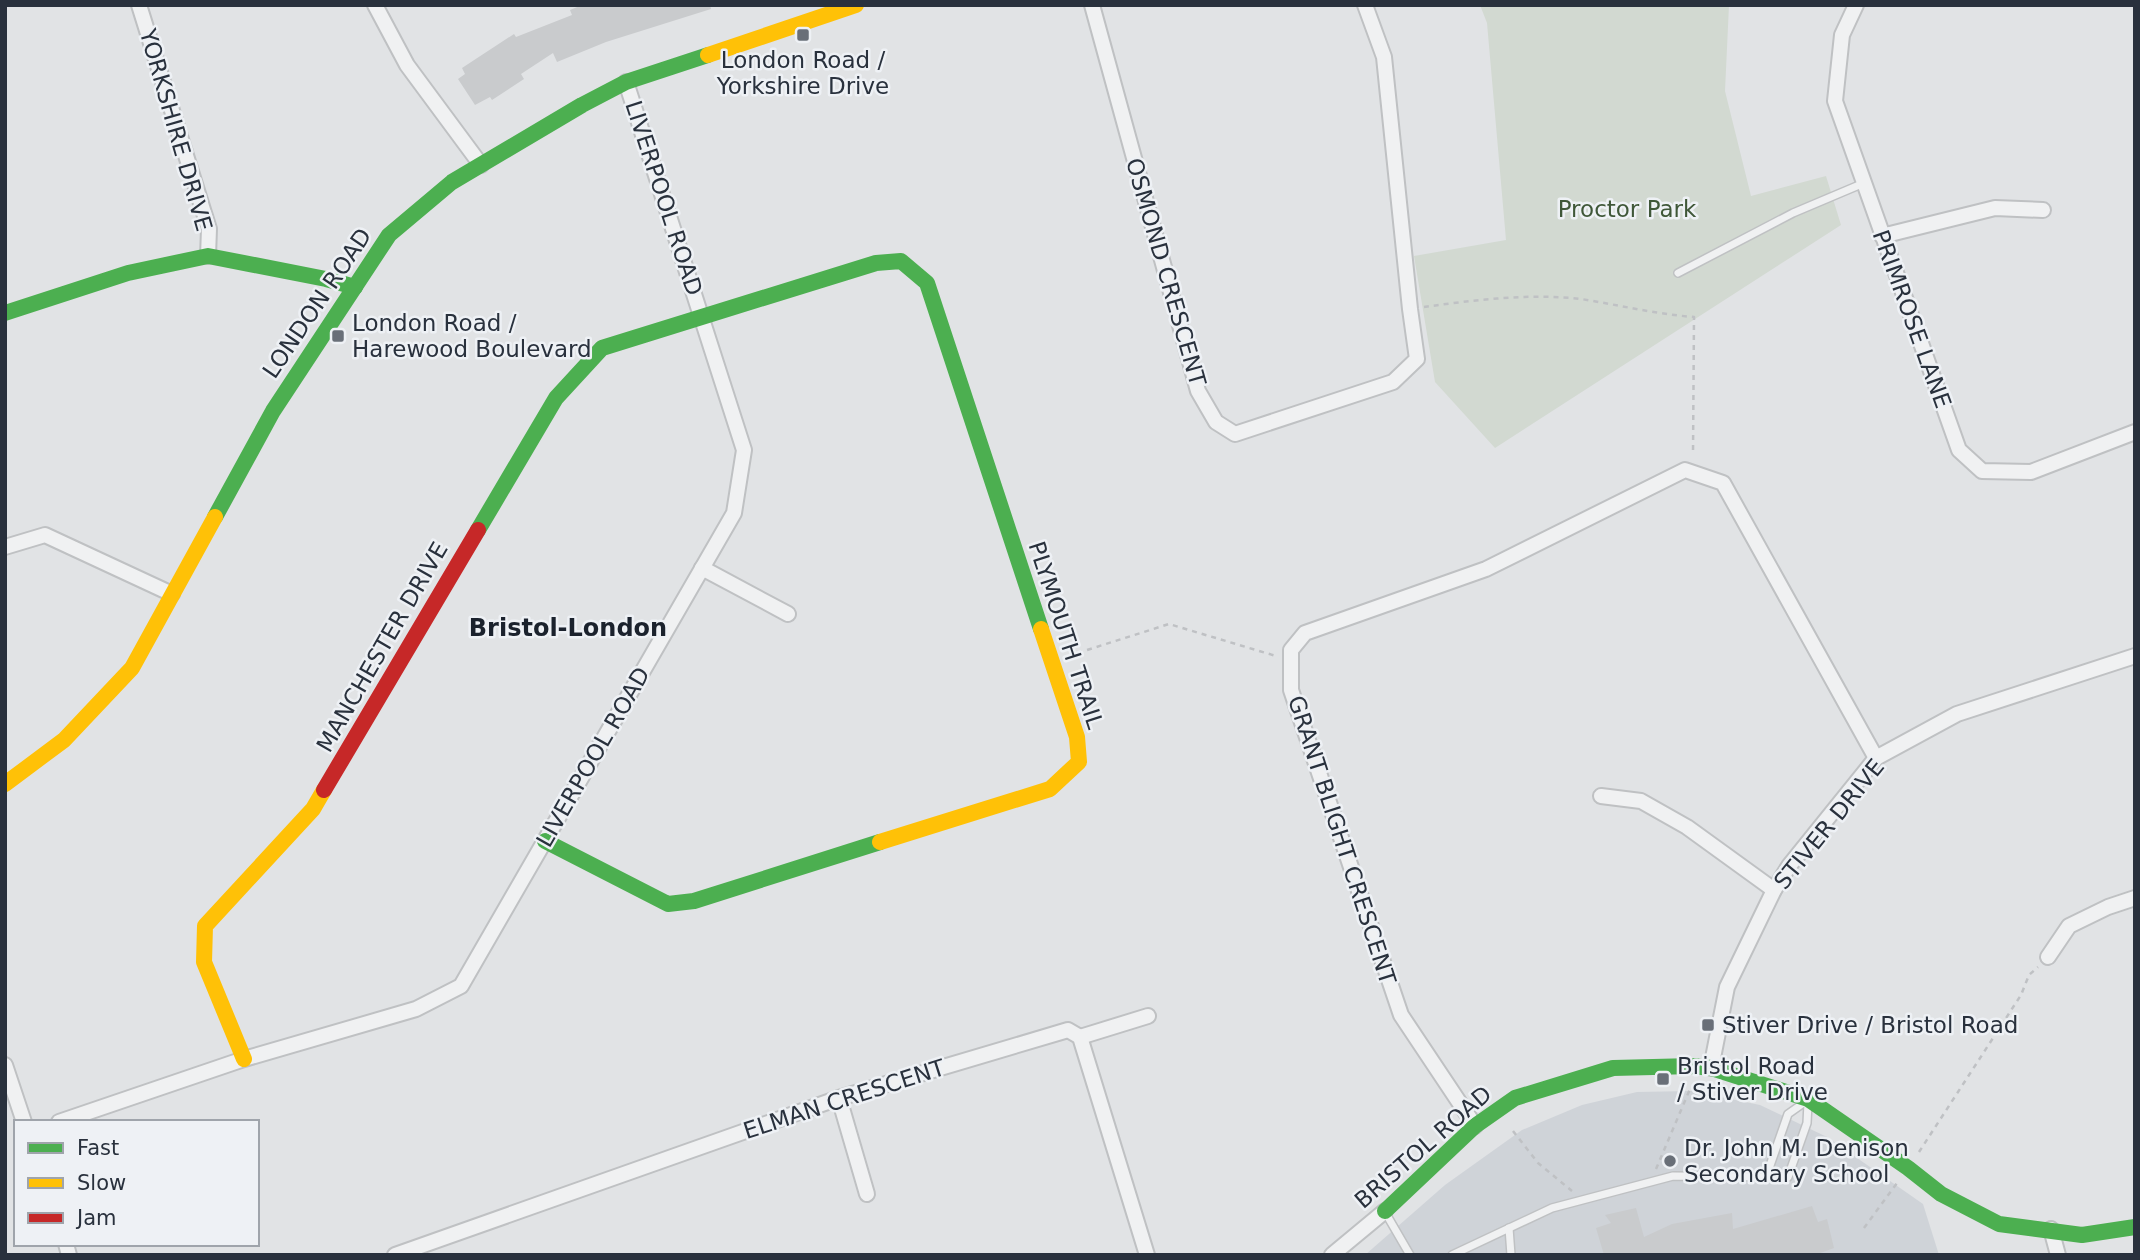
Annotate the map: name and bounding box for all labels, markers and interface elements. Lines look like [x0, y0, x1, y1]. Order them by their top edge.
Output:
street label: YORKSHIRE DRIVE [134, 25, 217, 234]
marker: London Road / Yorkshire Drive [795, 27, 811, 43]
place label: London Road / Yorkshire Drive [716, 47, 889, 99]
street label: LIVERPOOL ROAD [620, 97, 708, 299]
street label: OSMOND CRESCENT [1121, 155, 1211, 390]
park label: Proctor Park [1558, 196, 1697, 222]
street label: LONDON ROAD [257, 223, 377, 383]
street label: PRIMROSE LANE [1868, 226, 1956, 412]
place label: London Road / Harewood Boulevard [352, 310, 592, 362]
marker: London Road / Harewood Boulevard [330, 328, 346, 344]
street label: MANCHESTER DRIVE [311, 537, 453, 757]
street label: PLYMOUTH TRAIL [1023, 538, 1109, 732]
district label: Bristol-London [469, 614, 667, 642]
street label: LIVERPOOL ROAD [531, 663, 655, 851]
street label: GRANT BLIGHT CRESCENT [1283, 692, 1401, 989]
street label: STIVER DRIVE [1769, 754, 1889, 894]
place label: Stiver Drive / Bristol Road [1722, 1012, 2018, 1038]
marker: Stiver Drive / Bristol Road [1700, 1017, 1716, 1033]
place label: Bristol Road / Stiver Drive [1677, 1053, 1828, 1105]
street label: ELMAN CRESCENT [740, 1054, 949, 1144]
marker: Bristol Road / Stiver Drive [1655, 1071, 1671, 1087]
street label: BRISTOL ROAD [1349, 1081, 1497, 1213]
legend [14, 1120, 259, 1246]
place label: Dr. John M. Denison Secondary School [1684, 1135, 1909, 1187]
text: Fast [77, 1136, 119, 1160]
marker: Dr. John M. Denison Secondary School [1662, 1153, 1678, 1169]
text: Slow [77, 1171, 126, 1195]
text: Jam [75, 1206, 117, 1230]

